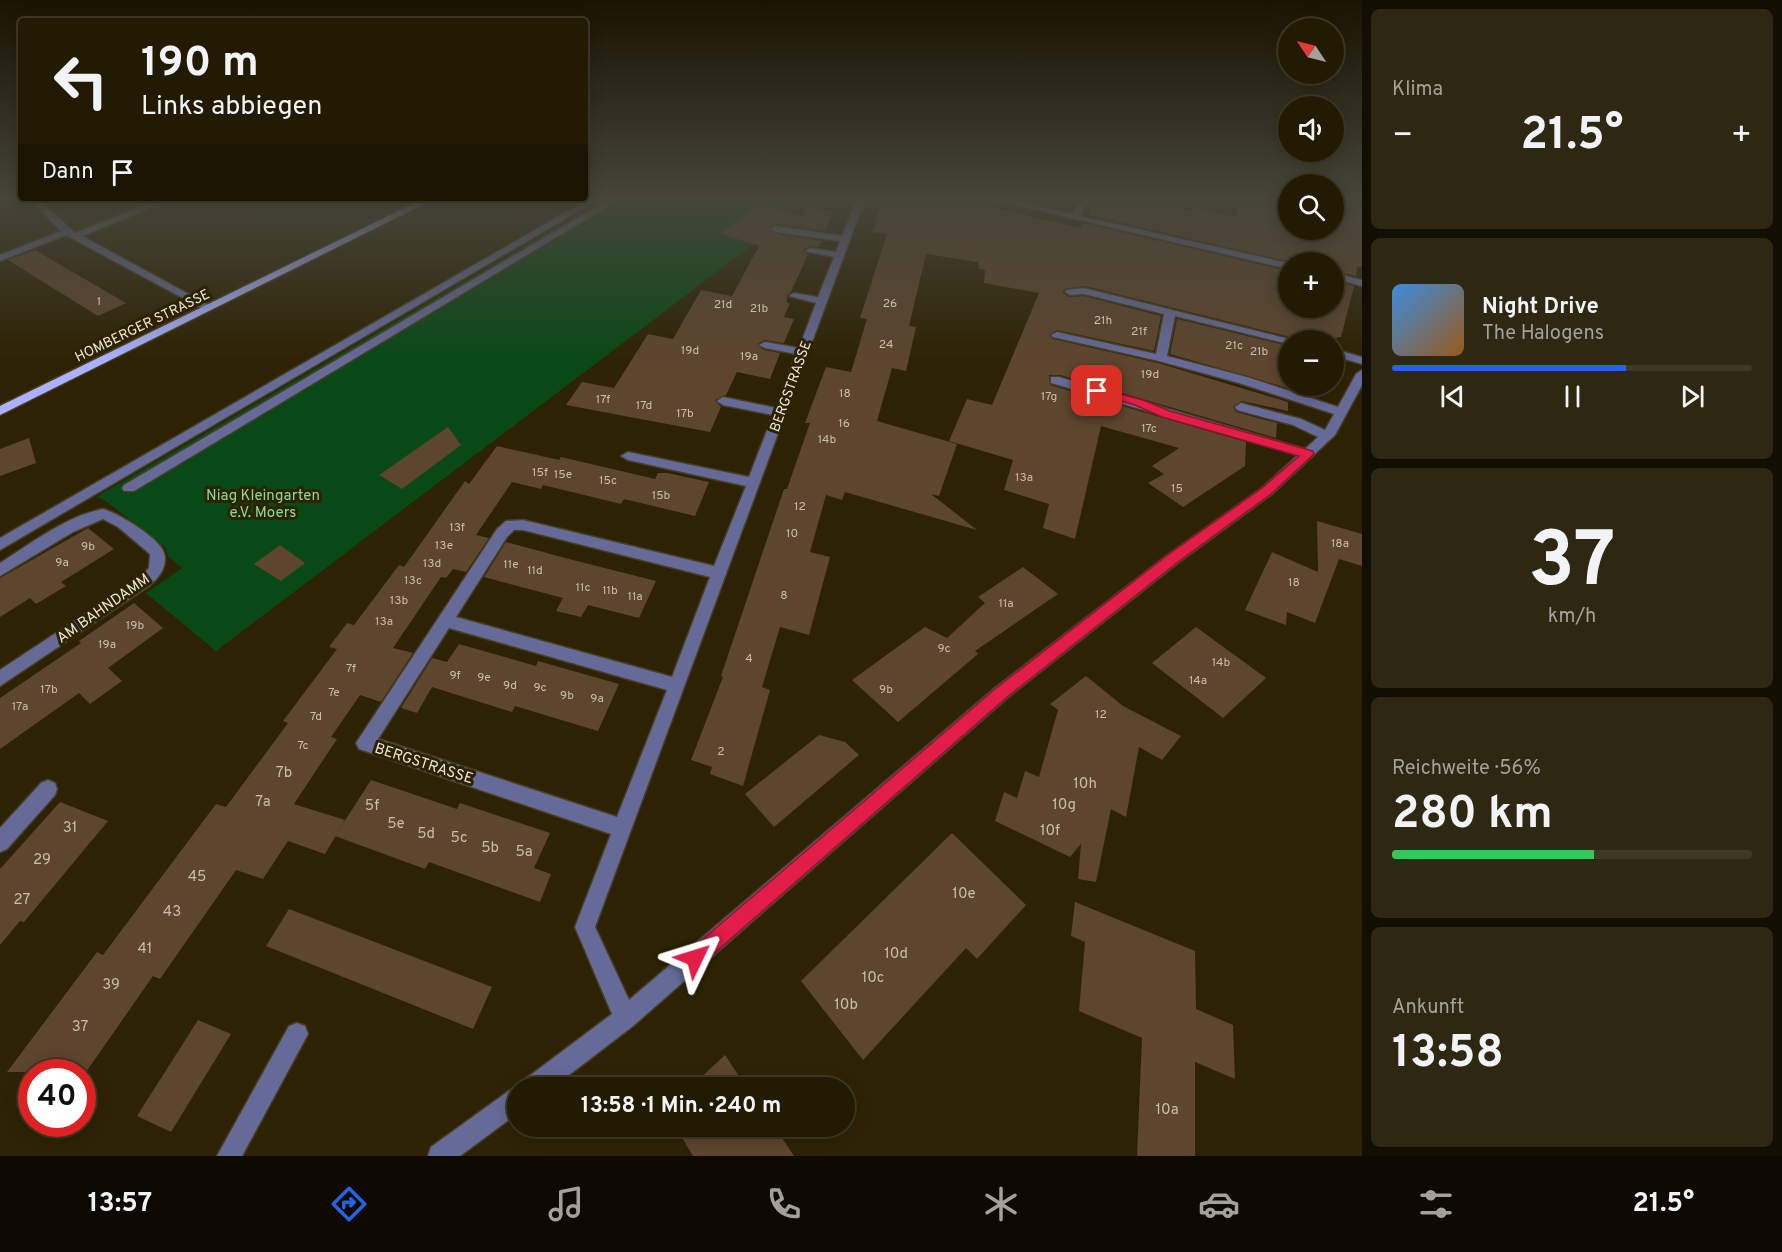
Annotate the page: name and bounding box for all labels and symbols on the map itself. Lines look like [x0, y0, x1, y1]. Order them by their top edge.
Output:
north arrow [1278, 18, 1344, 84]
street label: HOMBERGER STRASSE [73, 286, 213, 366]
house number: 1 [97, 294, 101, 310]
house number: 26 [883, 296, 897, 312]
house number: 21d [714, 297, 732, 313]
house number: 21b [750, 301, 769, 317]
house number: 21h [1094, 313, 1112, 329]
house number: 21f [1131, 324, 1147, 340]
house number: 24 [879, 337, 893, 353]
house number: 21c [1225, 338, 1243, 354]
street label: BERGSTRASSE [767, 339, 816, 434]
house number: 19d [681, 343, 699, 359]
house number: 21b [1250, 344, 1269, 360]
house number: 19a [740, 349, 758, 365]
pin [1071, 365, 1122, 416]
house number: 19d [1141, 367, 1159, 383]
house number: 18 [839, 386, 851, 402]
house number: 17g [1041, 389, 1057, 405]
house number: 17f [596, 392, 610, 408]
house number: 17d [636, 398, 652, 414]
house number: 17b [676, 406, 694, 422]
house number: 16 [838, 416, 850, 432]
house number: 17c [1141, 421, 1157, 437]
house number: 14b [818, 432, 836, 448]
house number: 15f [532, 465, 548, 481]
house number: 15e [554, 467, 572, 483]
house number: 13a [1015, 470, 1033, 486]
house number: 15c [599, 473, 617, 489]
house number: 15 [1171, 481, 1183, 497]
park label: Niag Kleingarten e.V. Moers [206, 487, 320, 523]
house number: 15b [652, 488, 671, 504]
house number: 12 [794, 499, 806, 515]
house number: 13f [449, 520, 465, 536]
house number: 10 [786, 526, 798, 542]
house number: 18a [1331, 536, 1349, 552]
house number: 13e [435, 538, 453, 554]
house number: 9b [81, 539, 95, 555]
house number: 9a [55, 555, 69, 571]
house number: 13d [423, 556, 441, 572]
house number: 11e [503, 557, 519, 573]
house number: 11d [527, 563, 543, 579]
street label: AM BAHNDAMM [54, 570, 154, 648]
house number: 13c [404, 573, 422, 589]
house number: 18 [1288, 575, 1300, 591]
house number: 11c [576, 580, 590, 596]
house number: 11b [602, 583, 618, 599]
house number: 8 [780, 588, 788, 604]
house number: 11a [628, 589, 642, 605]
house number: 13b [390, 593, 408, 609]
house number: 11a [999, 596, 1013, 612]
house number: 13a [375, 614, 393, 630]
house number: 19b [126, 618, 144, 634]
house number: 19a [98, 637, 116, 653]
house number: 9c [937, 641, 951, 657]
house number: 4 [745, 651, 753, 667]
house number: 14b [1212, 655, 1230, 671]
house number: 7f [346, 661, 356, 677]
house number: 9f [449, 668, 461, 684]
house number: 9e [477, 670, 491, 686]
house number: 14a [1189, 673, 1207, 689]
house number: 9d [503, 678, 517, 694]
house number: 9c [533, 680, 547, 696]
house number: 17b [40, 682, 58, 698]
house number: 9b [879, 682, 893, 698]
house number: 7e [328, 685, 340, 701]
house number: 9b [560, 688, 574, 704]
house number: 9a [590, 691, 604, 707]
house number: 17a [12, 699, 28, 715]
house number: 12 [1095, 707, 1107, 723]
house number: 7d [310, 709, 322, 725]
house number: 7c [297, 738, 309, 754]
street label: BERGSTRASSE [372, 740, 475, 789]
house number: 2 [717, 744, 725, 760]
house number: 7b [276, 764, 292, 783]
house number: 10h [1073, 775, 1097, 794]
house number: 7a [255, 793, 271, 812]
house number: 10g [1052, 796, 1076, 815]
house number: 5f [365, 797, 379, 816]
house number: 5e [387, 815, 405, 834]
house number: 31 [63, 819, 77, 838]
house number: 10f [1040, 822, 1060, 841]
house number: 5d [417, 825, 435, 844]
house number: 5c [451, 829, 467, 848]
house number: 5b [481, 839, 499, 858]
house number: 5a [515, 843, 533, 862]
house number: 29 [33, 851, 51, 870]
house number: 45 [188, 868, 206, 887]
house number: 10e [952, 885, 976, 904]
house number: 27 [14, 891, 31, 910]
house number: 43 [163, 903, 181, 922]
position arrow [663, 926, 727, 990]
house number: 41 [138, 940, 152, 959]
house number: 10d [884, 945, 908, 964]
house number: 10c [862, 969, 884, 988]
house number: 39 [102, 976, 120, 995]
house number: 10b [834, 996, 858, 1015]
house number: 37 [72, 1018, 89, 1037]
speed limit sign: 40 [18, 1059, 96, 1137]
house number: 10a [1155, 1101, 1179, 1120]

